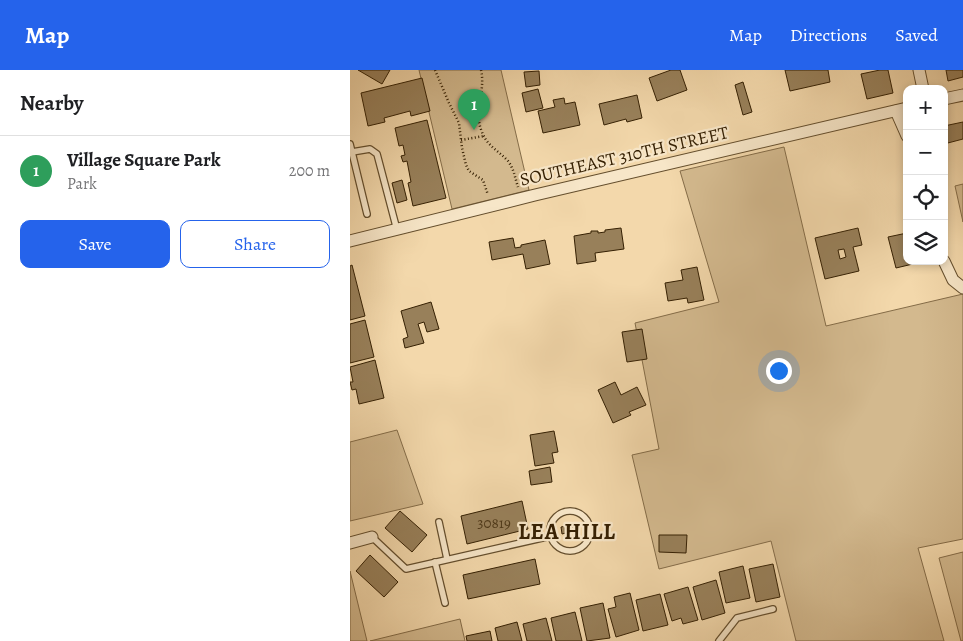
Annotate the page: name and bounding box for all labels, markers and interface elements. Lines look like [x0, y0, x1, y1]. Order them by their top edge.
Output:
text: Map [25, 19, 69, 51]
text: Map [729, 23, 762, 47]
text: Directions [790, 23, 867, 47]
text: Saved [895, 23, 938, 47]
map controls [903, 85, 948, 265]
button: + [903, 85, 948, 130]
text: Nearby [20, 89, 83, 117]
pin: 1 [458, 89, 490, 130]
street label: SOUTHEAST 310TH STREET [517, 120, 731, 192]
button: − [903, 130, 948, 175]
text: Village Square Park [67, 147, 221, 173]
text: 1 [33, 160, 39, 182]
text: 200 m [289, 160, 330, 182]
text: Park [67, 173, 97, 195]
button: locate [903, 175, 948, 220]
button: Save [20, 220, 170, 268]
button: Share [180, 220, 330, 268]
button: layers [903, 220, 948, 265]
your location [766, 358, 792, 384]
house number: 30819 [477, 513, 511, 533]
district label: LEA HILL [518, 517, 616, 547]

